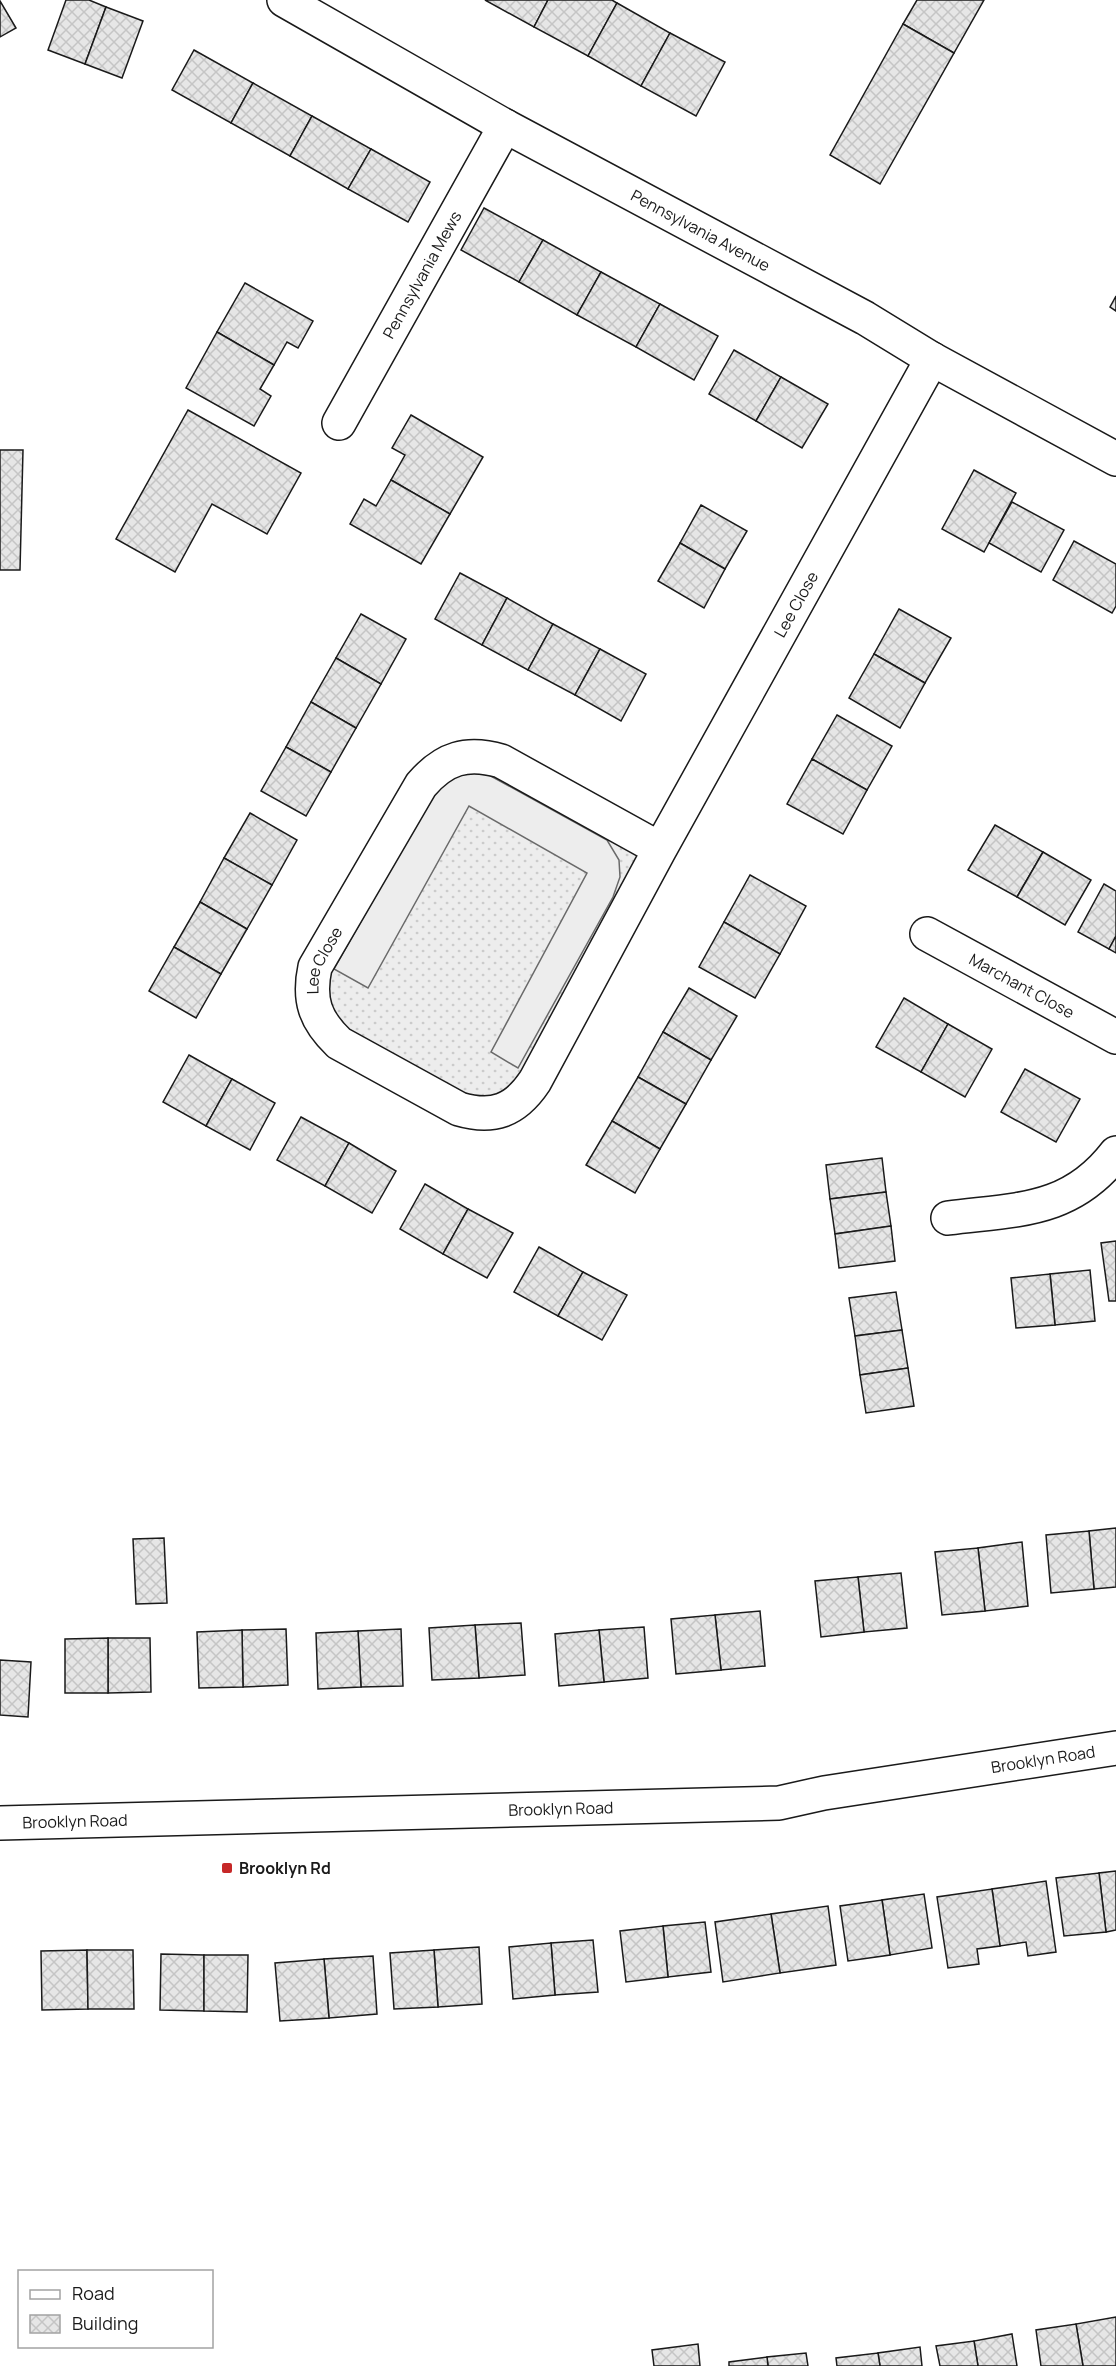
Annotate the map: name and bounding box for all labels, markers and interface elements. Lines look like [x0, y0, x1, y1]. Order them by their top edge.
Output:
street label: Pennsylvania Avenue [627, 184, 774, 276]
street label: Pennsylvania Mews [377, 207, 466, 342]
street label: Lee Close [769, 567, 823, 641]
street label: Lee Close [301, 923, 347, 994]
street label: Marchant Close [965, 948, 1078, 1023]
street label: Brooklyn Road [989, 1740, 1097, 1778]
street label: Brooklyn Road [508, 1796, 614, 1821]
street label: Brooklyn Road [22, 1809, 128, 1833]
place label: Brooklyn Rd [239, 1857, 331, 1879]
marker: Brooklyn Rd [220, 1861, 234, 1875]
legend [18, 2270, 213, 2348]
text: Road [72, 2281, 115, 2305]
text: Building [72, 2311, 138, 2335]

